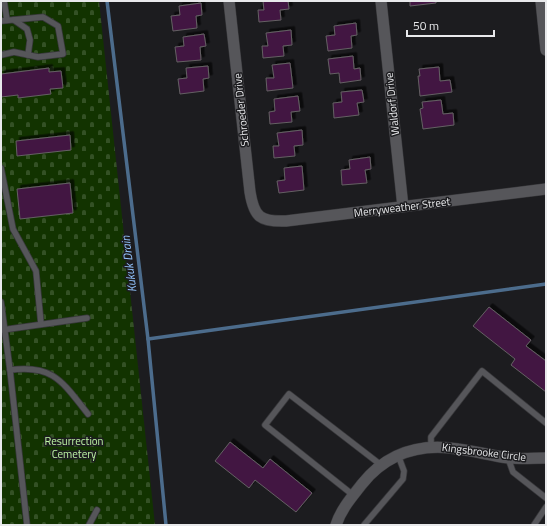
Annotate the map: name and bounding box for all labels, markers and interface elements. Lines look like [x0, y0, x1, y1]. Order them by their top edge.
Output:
scale bar [407, 12, 494, 38]
text: 50 m [413, 16, 439, 35]
street label: Waldorf Drive [381, 71, 403, 136]
street label: Schroeder Drive [229, 72, 253, 147]
street label: Merryweather Street [353, 193, 451, 221]
water label: Kukuk Drain [115, 234, 141, 293]
park label: Resurrection Cemetery [44, 433, 104, 462]
street label: Kingsbrooke Circle [441, 439, 527, 465]

